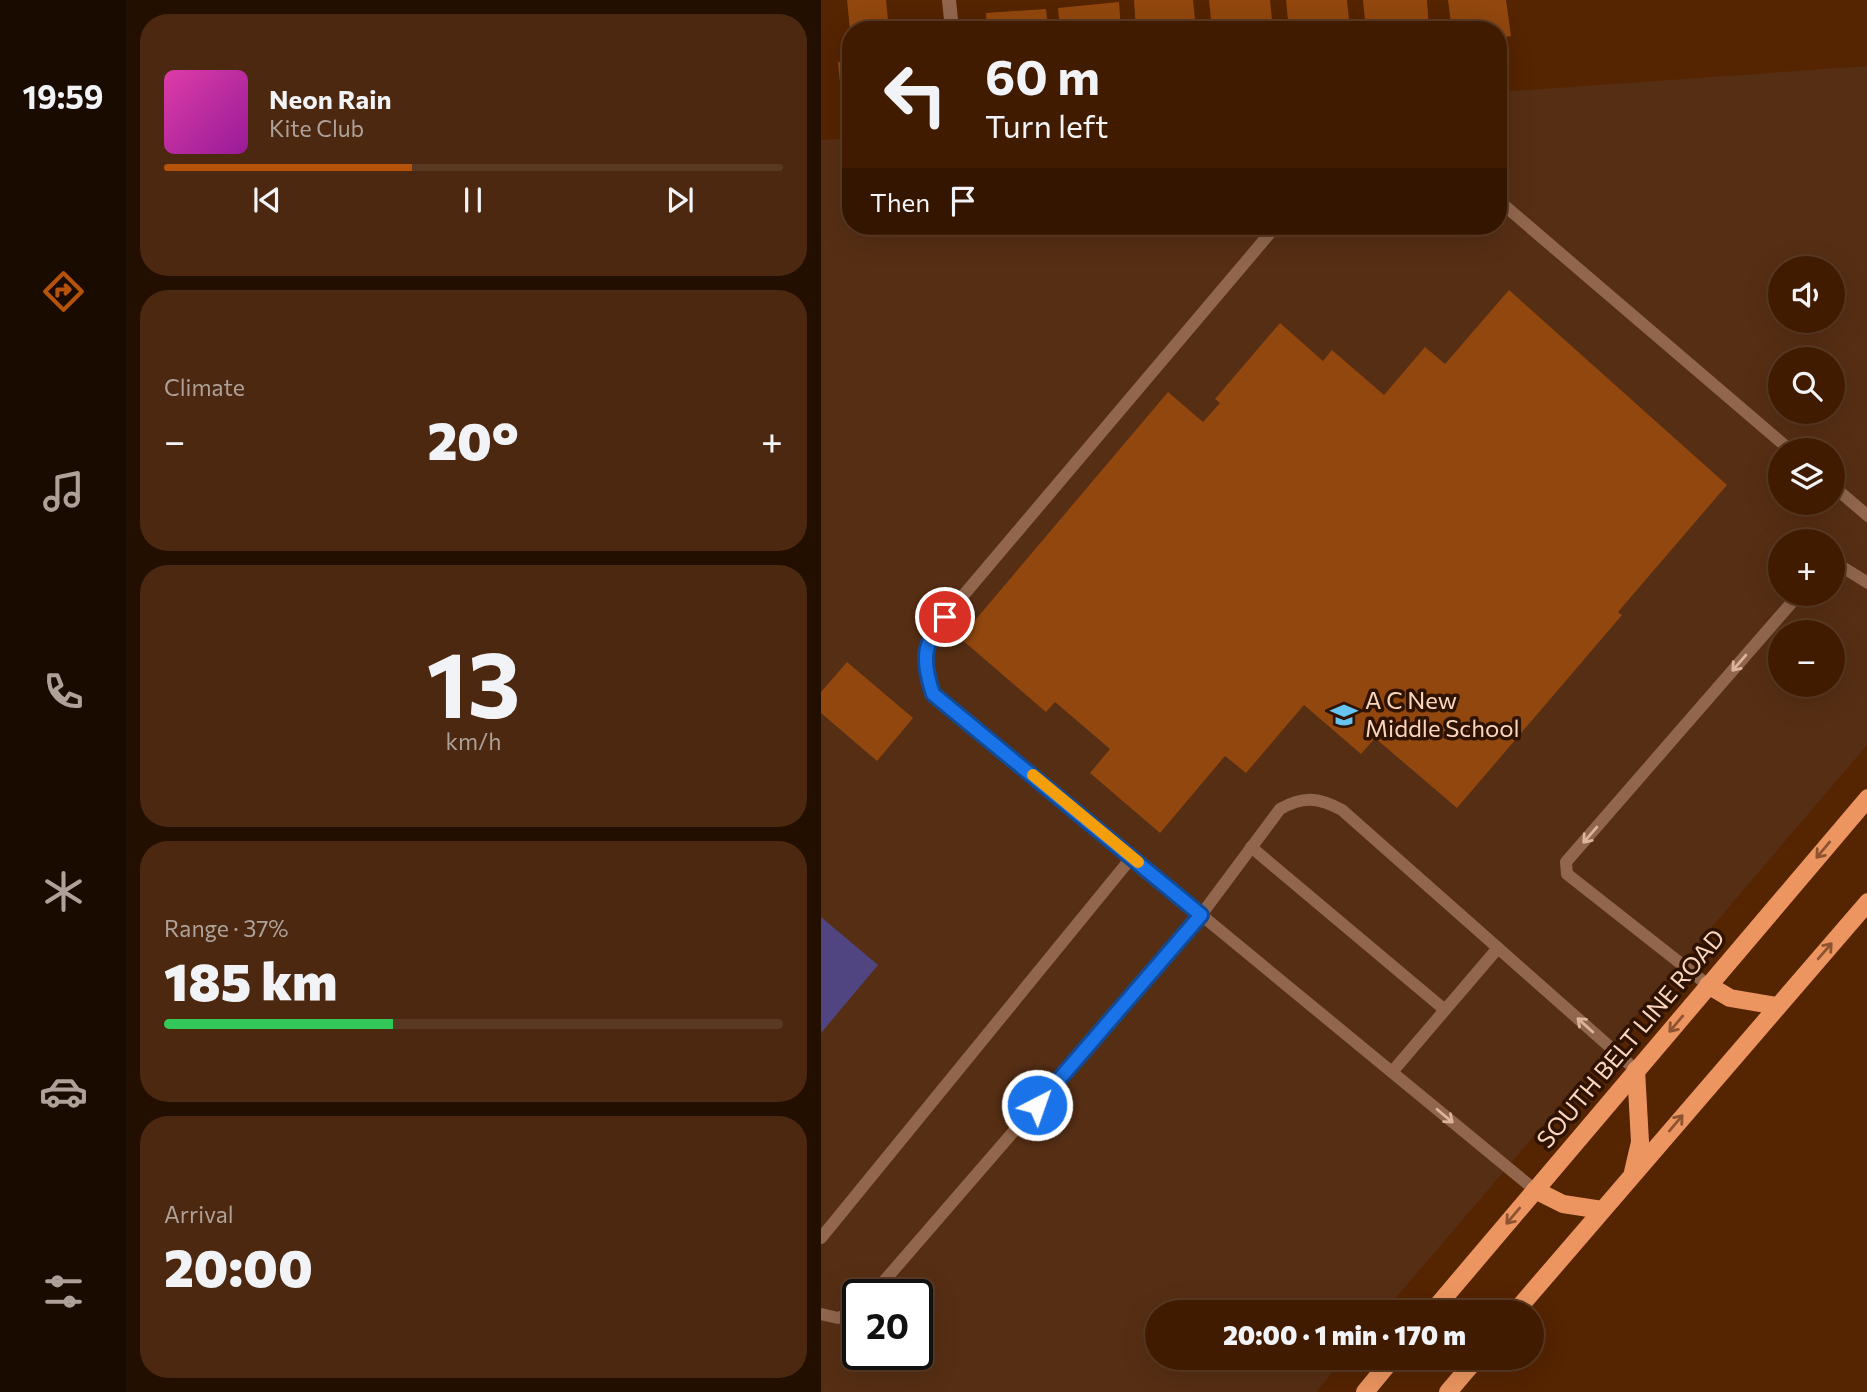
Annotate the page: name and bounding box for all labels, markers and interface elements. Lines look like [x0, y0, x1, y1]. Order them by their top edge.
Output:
text: 60 m [985, 45, 1100, 105]
icon: left [870, 49, 961, 140]
text: 19:59 [22, 76, 104, 116]
text: Neon Rain [269, 83, 392, 114]
text: Turn left [985, 105, 1109, 145]
text: Kite Club [269, 114, 364, 142]
icon: previous [248, 181, 286, 219]
icon: pause [454, 181, 492, 219]
icon: next [661, 181, 699, 219]
icon: arrive [944, 182, 982, 220]
text: Then [870, 186, 930, 217]
map controls [1768, 256, 1845, 697]
button: sound [1768, 256, 1845, 333]
icon: directions [39, 267, 88, 316]
button: search [1768, 347, 1845, 424]
text: Climate [164, 373, 245, 401]
text: 20° [427, 407, 519, 471]
text: − [164, 416, 186, 463]
text: + [761, 416, 783, 463]
button: layers [1768, 438, 1845, 515]
icon: music [39, 467, 88, 516]
button: + [1768, 529, 1845, 606]
pin [915, 587, 975, 647]
icon: arrive [926, 598, 964, 636]
button: − [1768, 620, 1845, 697]
text: 13 [426, 625, 521, 737]
one-way arrow [1731, 654, 1747, 672]
icon: phone [39, 667, 88, 716]
place label: A C New Middle School [1365, 685, 1520, 742]
school or university icon: A C New Middle School [1329, 700, 1359, 730]
text: km/h [446, 727, 501, 755]
one-way arrow [1582, 825, 1598, 843]
one-way arrow [1815, 841, 1831, 859]
icon: climate [39, 867, 88, 916]
text: Range · 37% [164, 914, 289, 942]
street label: SOUTH BELT LINE ROAD [1530, 923, 1730, 1153]
one-way arrow [1817, 942, 1833, 960]
text: 185 km [164, 948, 337, 1012]
one-way arrow [1668, 1014, 1684, 1032]
one-way arrow [1576, 1017, 1594, 1033]
icon: car [39, 1067, 88, 1116]
position arrow [1000, 1068, 1074, 1142]
one-way arrow [1436, 1108, 1454, 1124]
one-way arrow [1669, 1115, 1684, 1133]
text: Arrival [164, 1200, 234, 1228]
one-way arrow [1505, 1207, 1521, 1225]
text: 20:00 [164, 1234, 313, 1298]
icon: filters [39, 1267, 88, 1316]
speed limit sign: 20 [842, 1279, 933, 1370]
text: 20:00 · 1 min · 170 m [1223, 1319, 1466, 1350]

